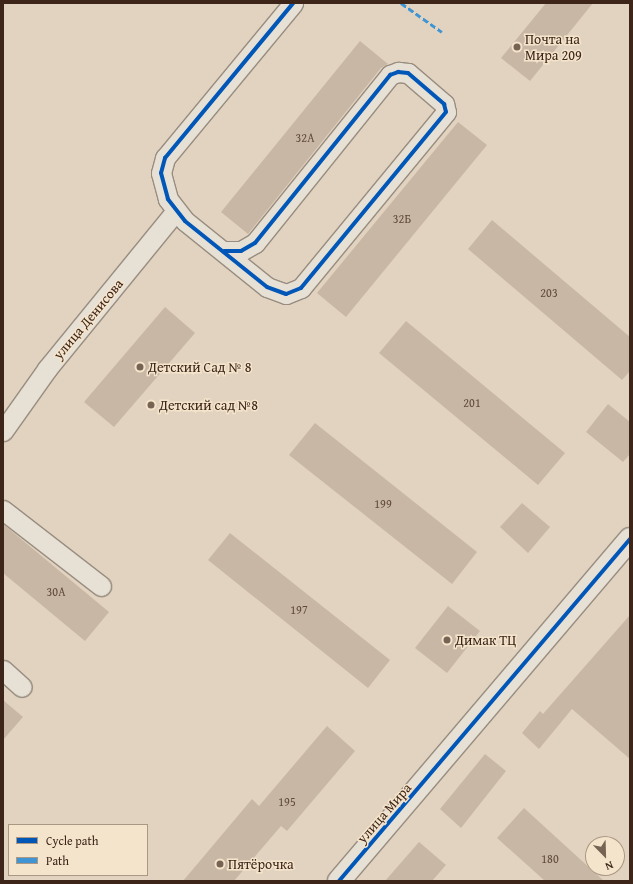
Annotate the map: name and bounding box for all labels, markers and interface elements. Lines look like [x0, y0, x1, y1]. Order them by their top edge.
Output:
place label: Почта на Мира 209 [525, 31, 582, 64]
marker: Почта на Мира 209 [512, 42, 522, 52]
house number: 32А [296, 131, 314, 145]
house number: 32Б [393, 212, 411, 226]
street label: улица Денисова [50, 275, 126, 363]
house number: 203 [540, 286, 558, 300]
place label: Детский Сад № 8 [148, 359, 252, 375]
marker: Детский Сад № 8 [135, 362, 145, 372]
house number: 201 [463, 396, 481, 410]
place label: Детский сад №8 [159, 397, 258, 413]
marker: Детский сад №8 [146, 400, 156, 410]
house number: 199 [374, 497, 392, 511]
house number: 30А [47, 585, 65, 599]
house number: 197 [290, 603, 308, 617]
place label: Димак ТЦ [455, 632, 516, 648]
marker: Димак ТЦ [442, 635, 452, 645]
street label: улица Мира [353, 779, 415, 847]
house number: 195 [278, 795, 296, 809]
legend [8, 824, 148, 876]
text: Cycle path [46, 832, 98, 849]
north arrow [585, 836, 625, 876]
text: Path [46, 852, 69, 869]
house number: 180 [541, 852, 559, 866]
place label: Пятёрочка [228, 856, 294, 872]
text: N [603, 857, 616, 875]
marker: Пятёрочка [215, 859, 225, 869]

